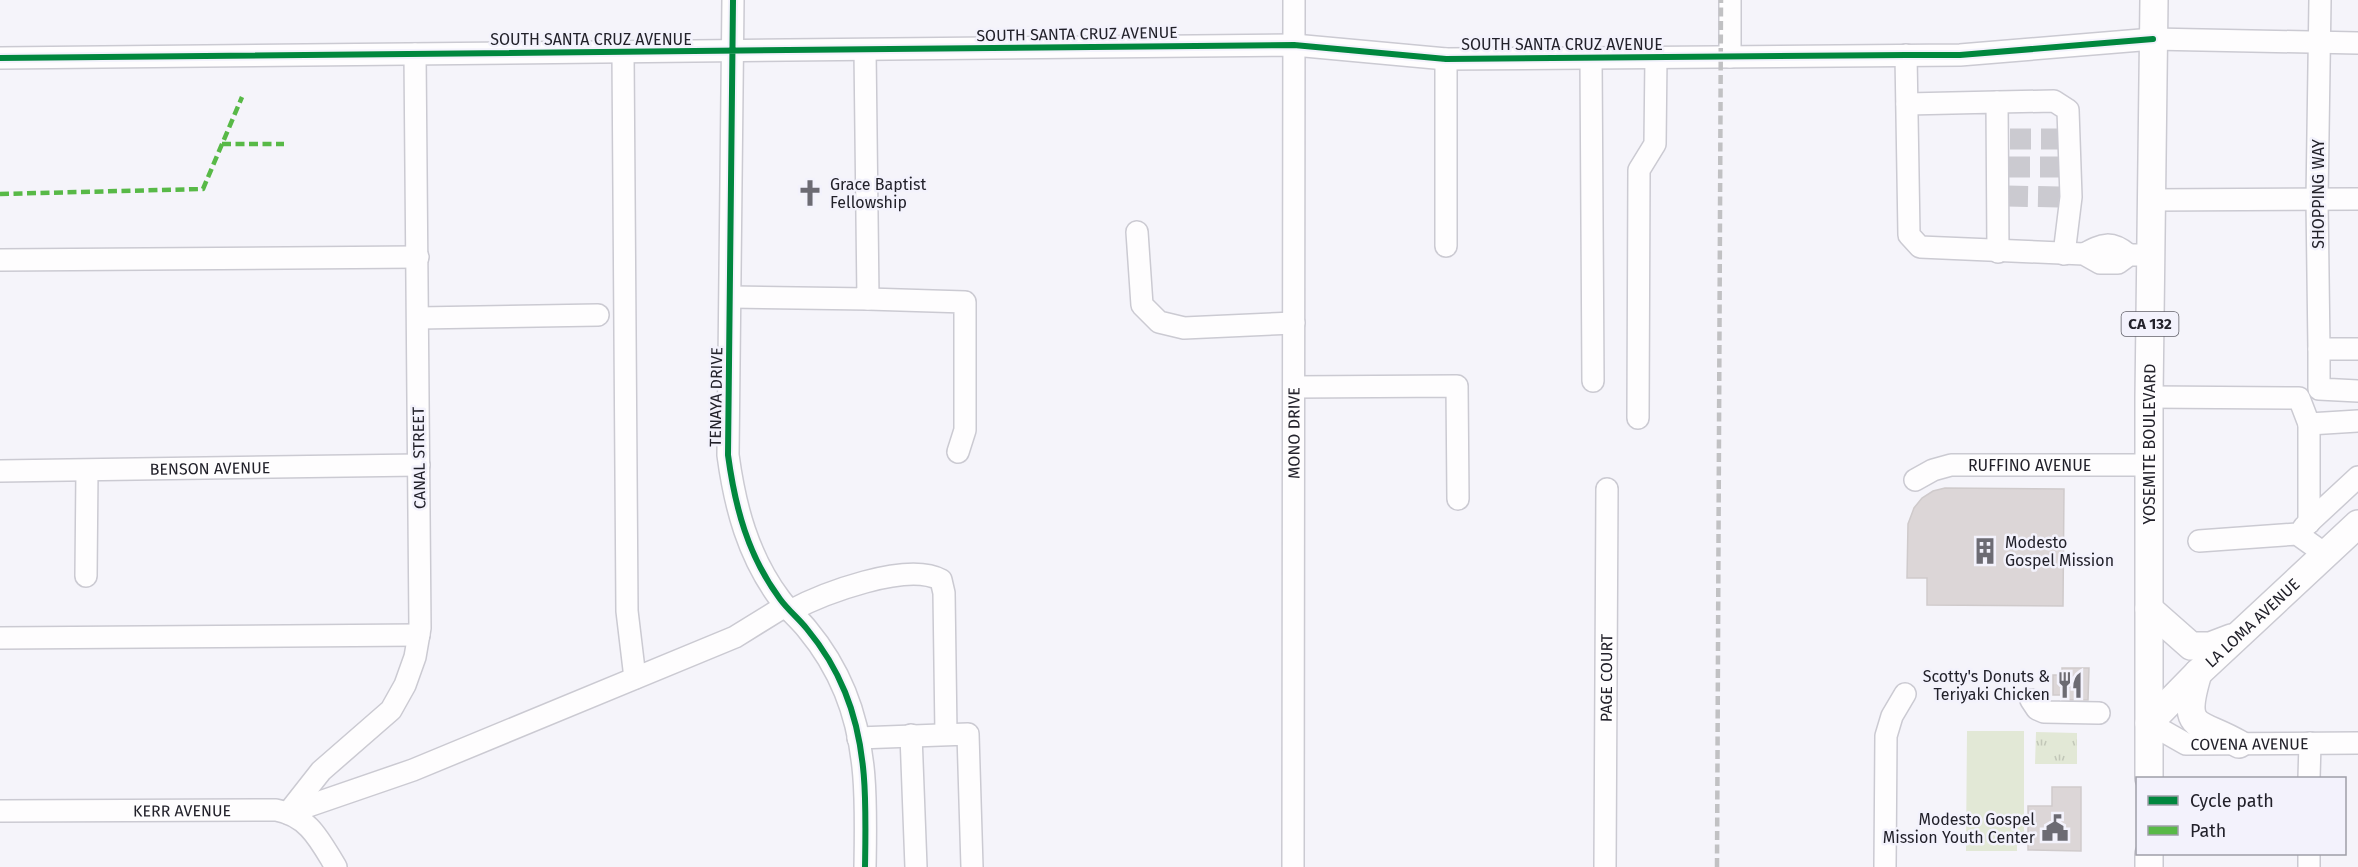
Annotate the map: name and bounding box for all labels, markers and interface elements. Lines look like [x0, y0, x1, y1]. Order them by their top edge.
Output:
street label: SOUTH SANTA CRUZ AVENUE [976, 23, 1178, 45]
street label: SOUTH SANTA CRUZ AVENUE [490, 30, 692, 49]
street label: SOUTH SANTA CRUZ AVENUE [1461, 35, 1663, 54]
street label: SHOPPING WAY [2309, 139, 2328, 249]
place label: Grace Baptist Fellowship [830, 175, 926, 212]
church icon: Grace Baptist Fellowship [795, 178, 825, 208]
road number: CA 132 [2122, 312, 2178, 336]
street label: TENAYA DRIVE [706, 347, 726, 447]
street label: YOSEMITE BOULEVARD [2140, 364, 2159, 524]
street label: MONO DRIVE [1284, 387, 1303, 479]
street label: CANAL STREET [409, 406, 429, 509]
street label: RUFFINO AVENUE [1968, 456, 2091, 475]
street label: BENSON AVENUE [149, 458, 270, 478]
place label: Modesto Gospel Mission [2005, 533, 2114, 570]
building icon: Modesto Gospel Mission [1970, 536, 2000, 566]
street label: LA LOMA AVENUE [2201, 574, 2303, 671]
street label: PAGE COURT [1596, 633, 1616, 722]
place label: Scotty's Donuts & Teriyaki Chicken [1923, 667, 2050, 704]
restaurant icon: Scotty's Donuts & Teriyaki Chicken [2055, 670, 2085, 700]
street label: COVENA AVENUE [2190, 734, 2309, 753]
legend [2136, 777, 2346, 855]
text: Cycle path [2190, 790, 2274, 812]
street label: KERR AVENUE [133, 801, 231, 820]
place label: Modesto Gospel Mission Youth Center [1883, 810, 2036, 847]
public building icon: Modesto Gospel Mission Youth Center [2040, 813, 2070, 843]
text: Path [2190, 820, 2226, 842]

